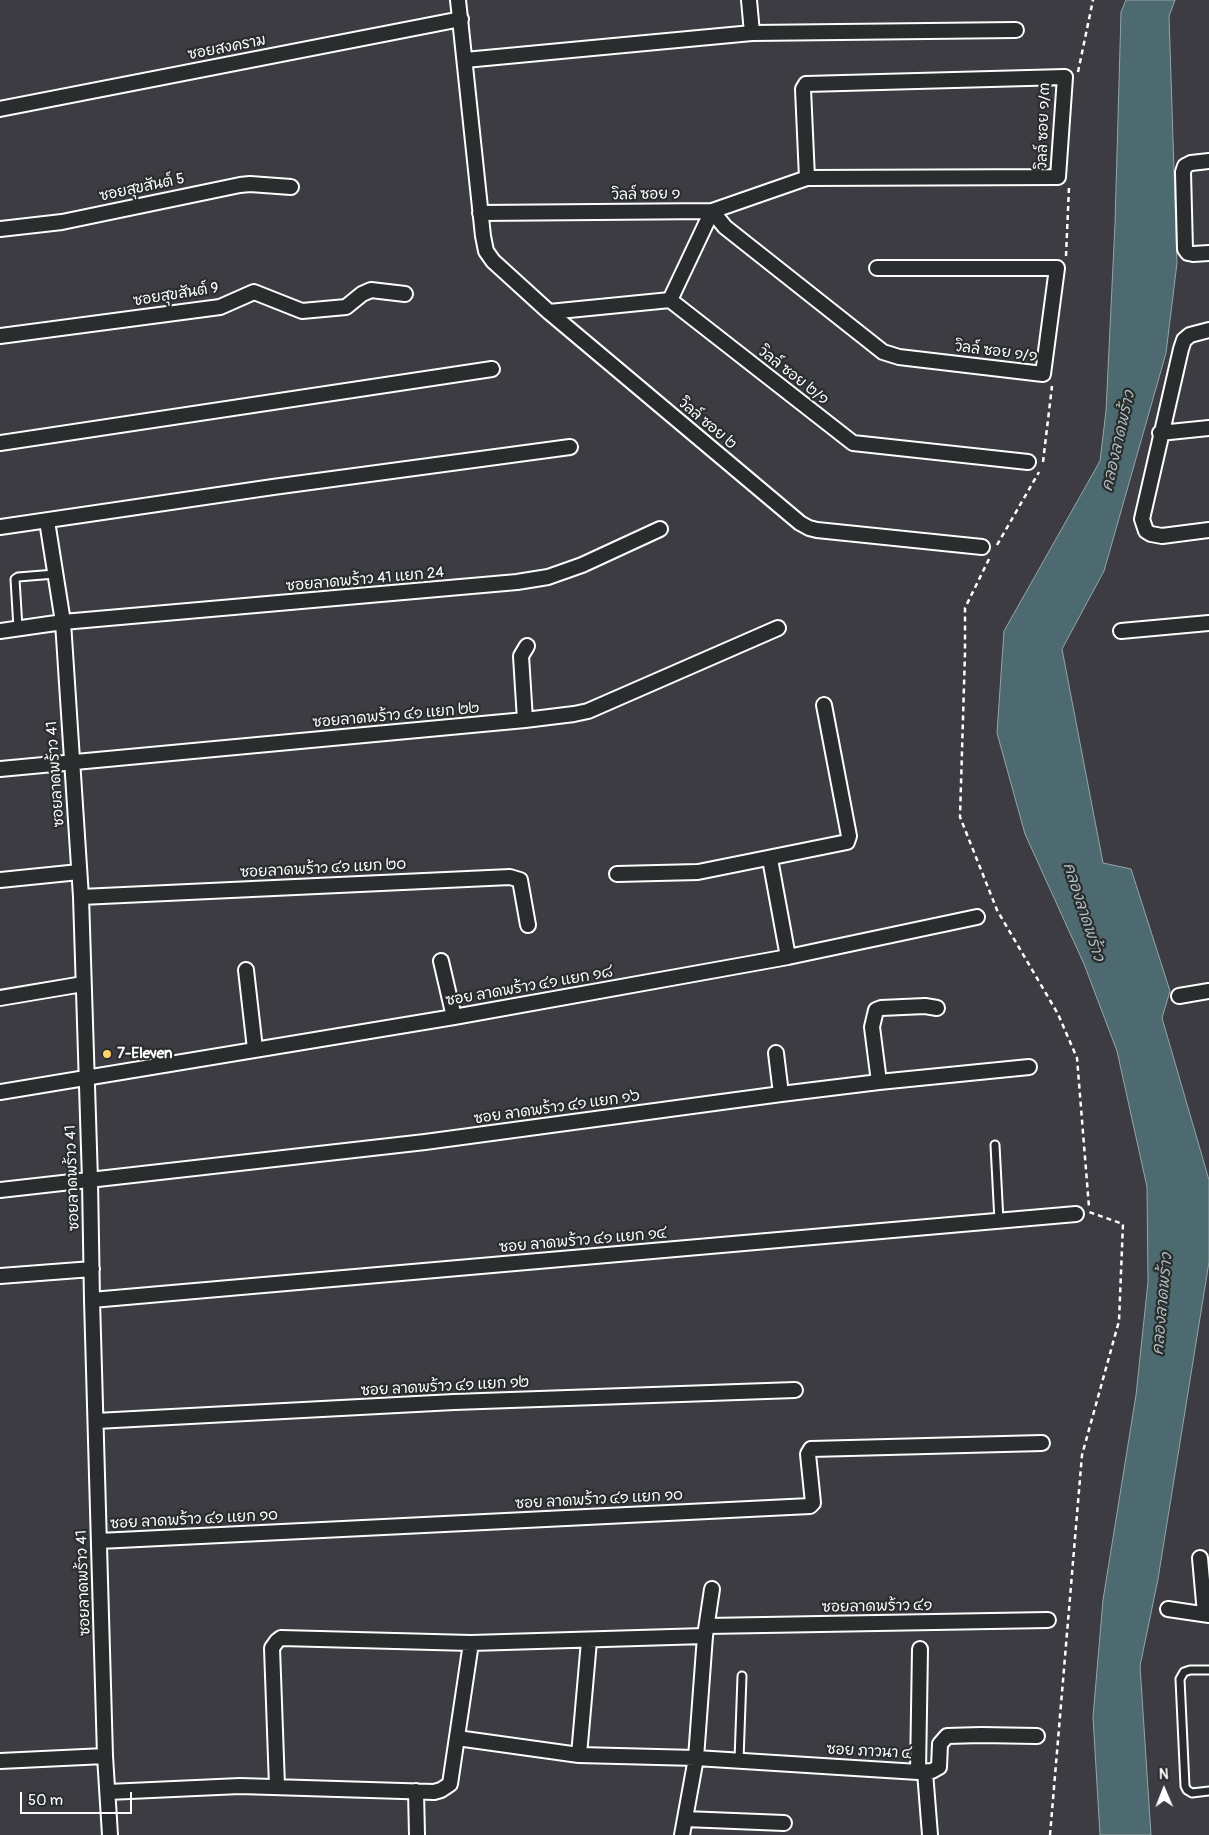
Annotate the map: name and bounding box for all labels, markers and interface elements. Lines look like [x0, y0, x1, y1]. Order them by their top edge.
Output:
street label: ซอยสงคราม [186, 32, 268, 64]
street label: วิลล์ ซอย ๑/๓ [1033, 82, 1055, 170]
street label: ซอยสุขสันต์ 5 [98, 170, 186, 206]
street label: วิลล์ ซอย ๑ [612, 185, 680, 205]
street label: ซอยสุขสันต์ 9 [132, 279, 220, 311]
street label: วิลล์ ซอย ๑/๑ [954, 338, 1038, 366]
street label: วิลล์ ซอย ๒/๑ [754, 343, 832, 409]
water label: คลองลาดพร้าว [1098, 389, 1140, 493]
street label: วิลล์ ซอย ๒ [674, 394, 740, 454]
street label: ซอยลาดพร้าว 41 แยก 24 [285, 564, 445, 596]
street label: ซอยลาดพร้าว ๔๑ แยก ๒๒ [312, 700, 480, 732]
street label: ซอยลาดพร้าว 41 [43, 720, 69, 828]
street label: ซอยลาดพร้าว ๔๑ แยก ๒๐ [239, 856, 407, 882]
water label: คลองลาดพร้าว [1058, 860, 1108, 964]
street label: ซอย ลาดพร้าว ๔๑ แยก ๑๘ [444, 963, 614, 1011]
place label: 7-Eleven [117, 1045, 172, 1063]
marker: 7-Eleven [101, 1048, 113, 1060]
street label: ซอย ลาดพร้าว ๔๑ แยก ๑๖ [473, 1087, 641, 1129]
street label: ซอยลาดพร้าว 41 [62, 1125, 84, 1231]
street label: ซอย ลาดพร้าว ๔๑ แยก ๑๔ [498, 1225, 668, 1257]
water label: คลองลาดพร้าว [1149, 1252, 1177, 1356]
street label: ซอย ลาดพร้าว ๔๑ แยก ๑๒ [360, 1374, 530, 1400]
street label: ซอย ลาดพร้าว ๔๑ แยก ๑๐ [515, 1487, 683, 1513]
street label: ซอย ลาดพร้าว ๔๑ แยก ๑๐ [110, 1507, 278, 1533]
street label: ซอยลาดพร้าว 41 [73, 1530, 95, 1636]
street label: ซอยลาดพร้าว ๔๑ [822, 1597, 932, 1617]
street label: ซอย ภาวนา ๔ [826, 1741, 912, 1763]
north arrow [1139, 1765, 1189, 1815]
text: N [1159, 1766, 1169, 1783]
scale bar [22, 1782, 135, 1814]
text: 50 m [28, 1791, 63, 1810]

